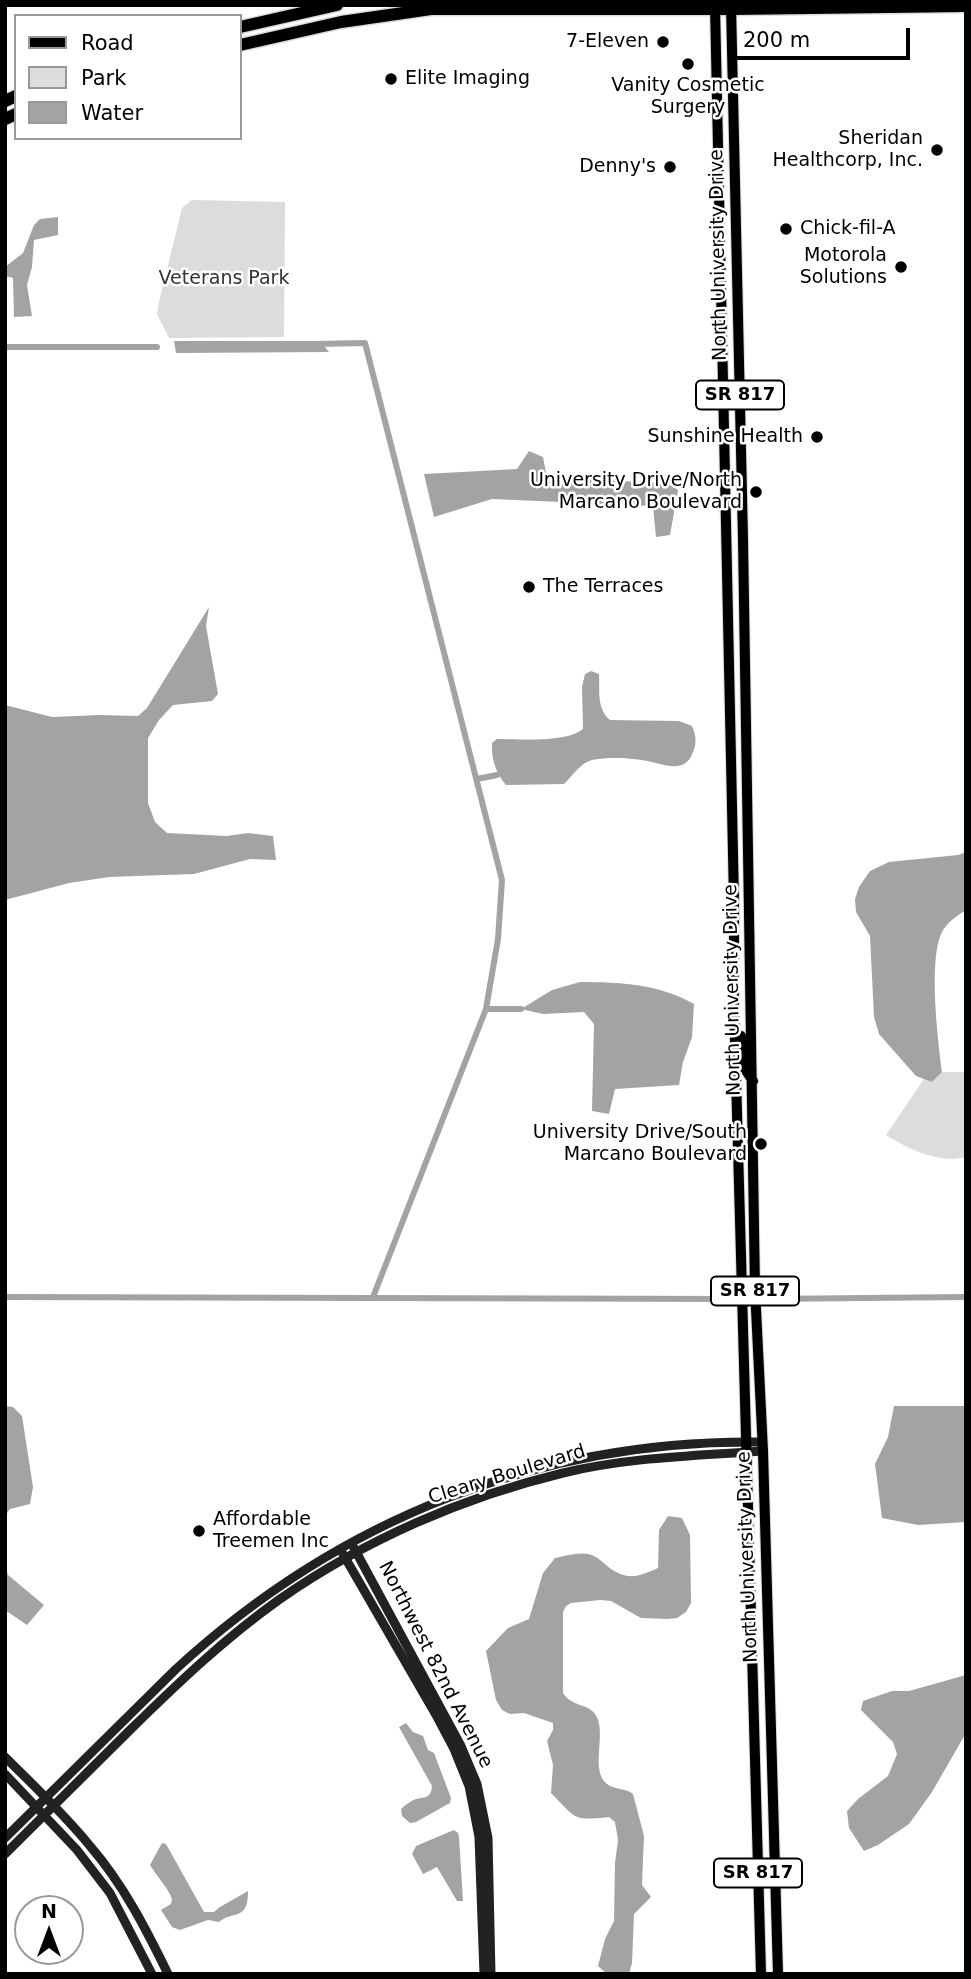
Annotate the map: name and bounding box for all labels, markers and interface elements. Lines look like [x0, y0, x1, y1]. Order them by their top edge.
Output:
legend [14, 14, 242, 140]
scale bar [733, 14, 913, 58]
text: 200 m [743, 28, 810, 52]
text: Road [81, 31, 134, 55]
place label: 7-Eleven [566, 31, 649, 53]
marker: 7-Eleven [655, 34, 671, 50]
marker: Vanity Cosmetic Surgery [680, 56, 696, 72]
text: Park [81, 66, 126, 90]
place label: Elite Imaging [405, 68, 530, 90]
marker: Elite Imaging [383, 71, 399, 87]
place label: Vanity Cosmetic Surgery [611, 75, 765, 119]
text: Water [81, 101, 143, 125]
place label: Sheridan Healthcorp, Inc. [772, 128, 923, 172]
marker: Sheridan Healthcorp, Inc. [929, 142, 945, 158]
street label: North University Drive [706, 149, 732, 361]
place label: Denny's [579, 156, 656, 178]
marker: Denny's [662, 159, 678, 175]
place label: Chick-fil-A [800, 218, 896, 240]
marker: Chick-fil-A [778, 221, 794, 237]
place label: Motorola Solutions [800, 245, 887, 289]
marker: Motorola Solutions [893, 259, 909, 275]
park label: Veterans Park [159, 268, 289, 290]
road number: SR 817 [696, 380, 784, 410]
place label: Sunshine Health [647, 426, 803, 448]
marker: Sunshine Health [809, 429, 825, 445]
place label: University Drive/North Marcano Boulevard [530, 470, 742, 514]
marker: University Drive/North Marcano Boulevard [748, 484, 764, 500]
place label: The Terraces [543, 576, 663, 598]
marker: The Terraces [521, 579, 537, 595]
street label: North University Drive [720, 884, 746, 1096]
place label: University Drive/South Marcano Boulevard [533, 1122, 747, 1166]
marker: University Drive/South Marcano Boulevard [753, 1136, 769, 1152]
road number: SR 817 [711, 1276, 799, 1306]
street label: Cleary Boulevard [426, 1440, 588, 1510]
street label: North University Drive [733, 1451, 763, 1663]
place label: Affordable Treemen Inc [213, 1509, 329, 1553]
marker: Affordable Treemen Inc [191, 1523, 207, 1539]
street label: Northwest 82nd Avenue [373, 1558, 497, 1772]
road number: SR 817 [714, 1858, 802, 1887]
north arrow [14, 1895, 84, 1965]
text: N [41, 1900, 57, 1922]

